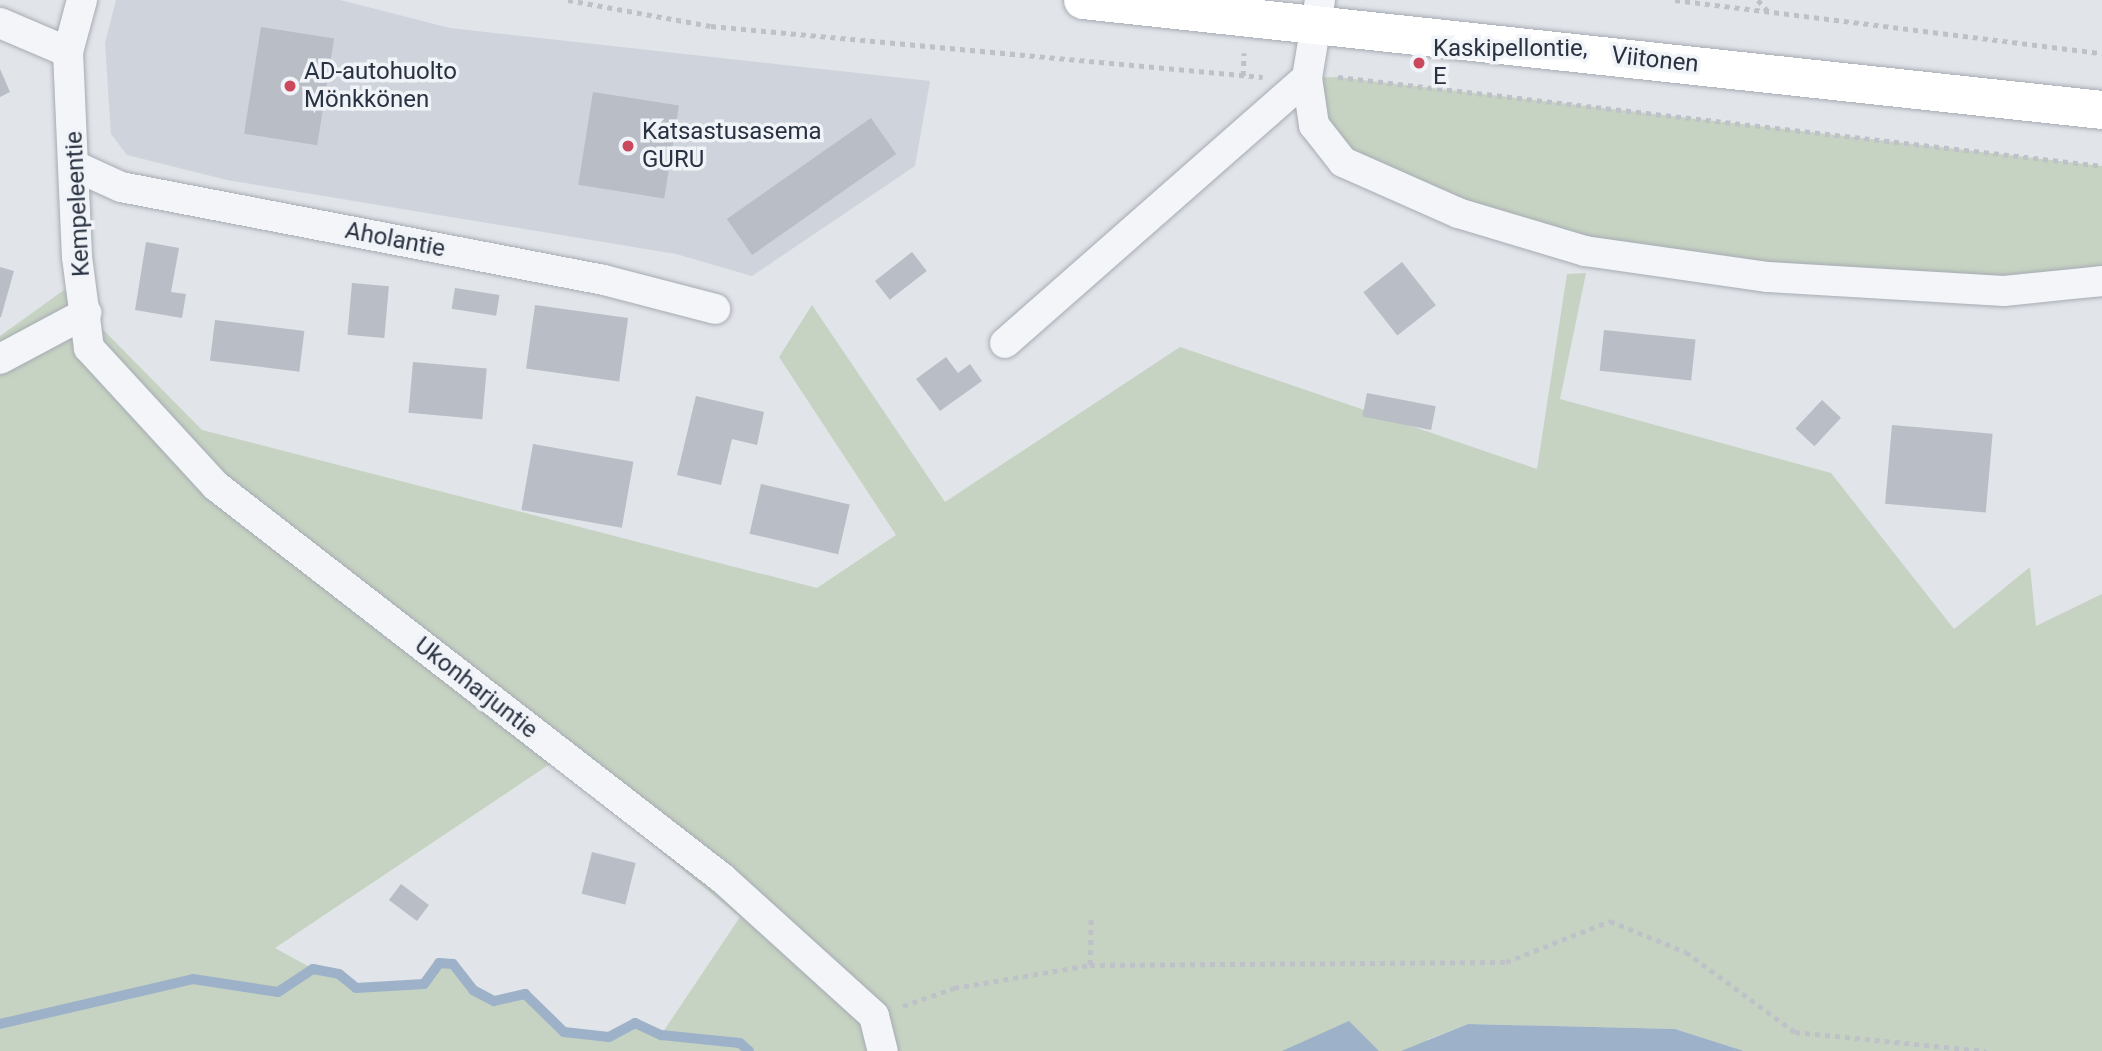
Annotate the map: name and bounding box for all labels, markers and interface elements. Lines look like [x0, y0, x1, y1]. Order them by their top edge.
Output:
place label: Kaskipellontie, E [1433, 35, 1587, 91]
street label: Viitonen [1610, 41, 1700, 79]
marker: Kaskipellontie, E [1411, 55, 1427, 71]
place label: AD-autohuolto Mönkkönen [304, 58, 457, 114]
marker: AD-autohuolto Mönkkönen [282, 78, 298, 94]
place label: Katsastusasema GURU [642, 118, 822, 174]
street label: Kempeleentie [60, 131, 96, 277]
marker: Katsastusasema GURU [620, 138, 636, 154]
street label: Aholantie [343, 216, 447, 264]
street label: Ukonharjuntie [409, 631, 543, 745]

